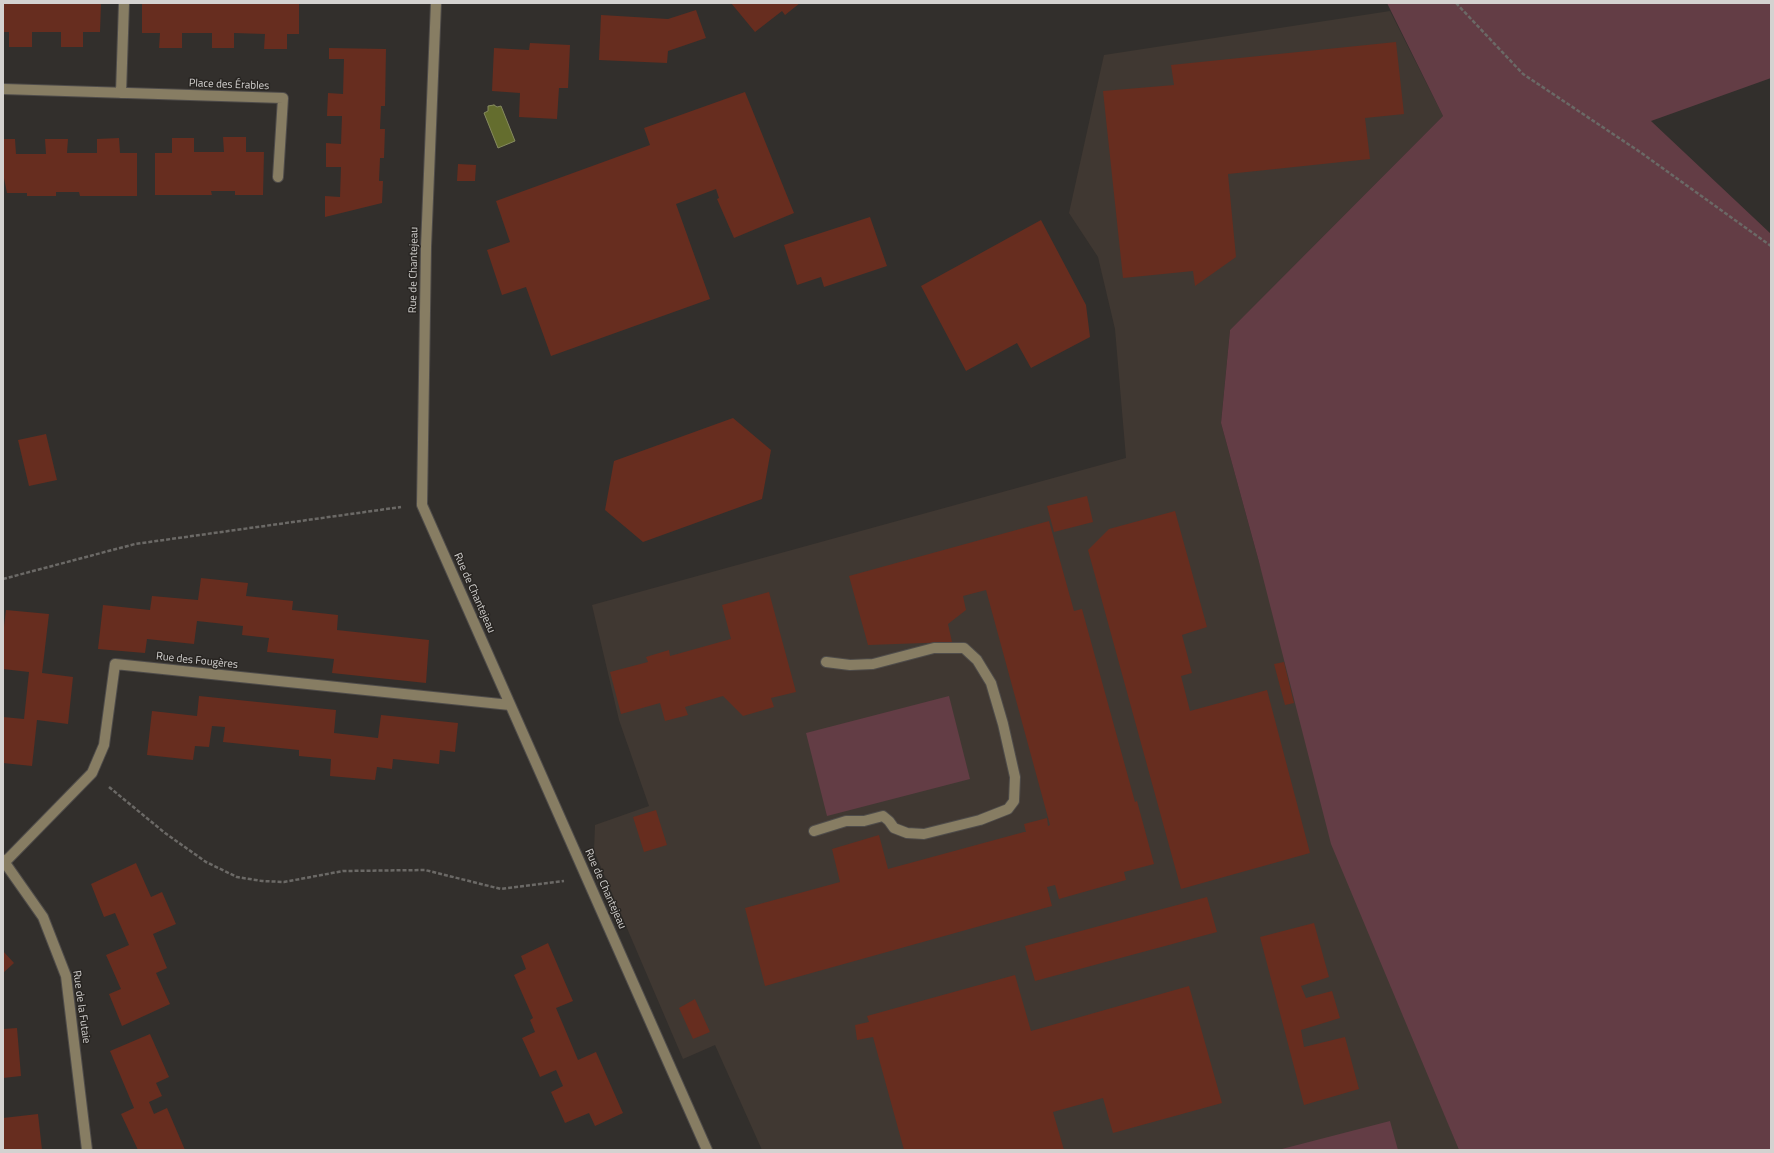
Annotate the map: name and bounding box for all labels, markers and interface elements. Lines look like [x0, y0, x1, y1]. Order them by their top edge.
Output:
street label: Place des Érables [189, 77, 269, 93]
street label: Rue de Chantejeau [407, 227, 421, 313]
street label: Rue de Chantejeau [450, 551, 498, 635]
street label: Rue des Fougères [155, 650, 239, 672]
street label: Rue de Chantejeau [581, 847, 629, 931]
street label: Rue de la Futaie [69, 970, 93, 1044]

